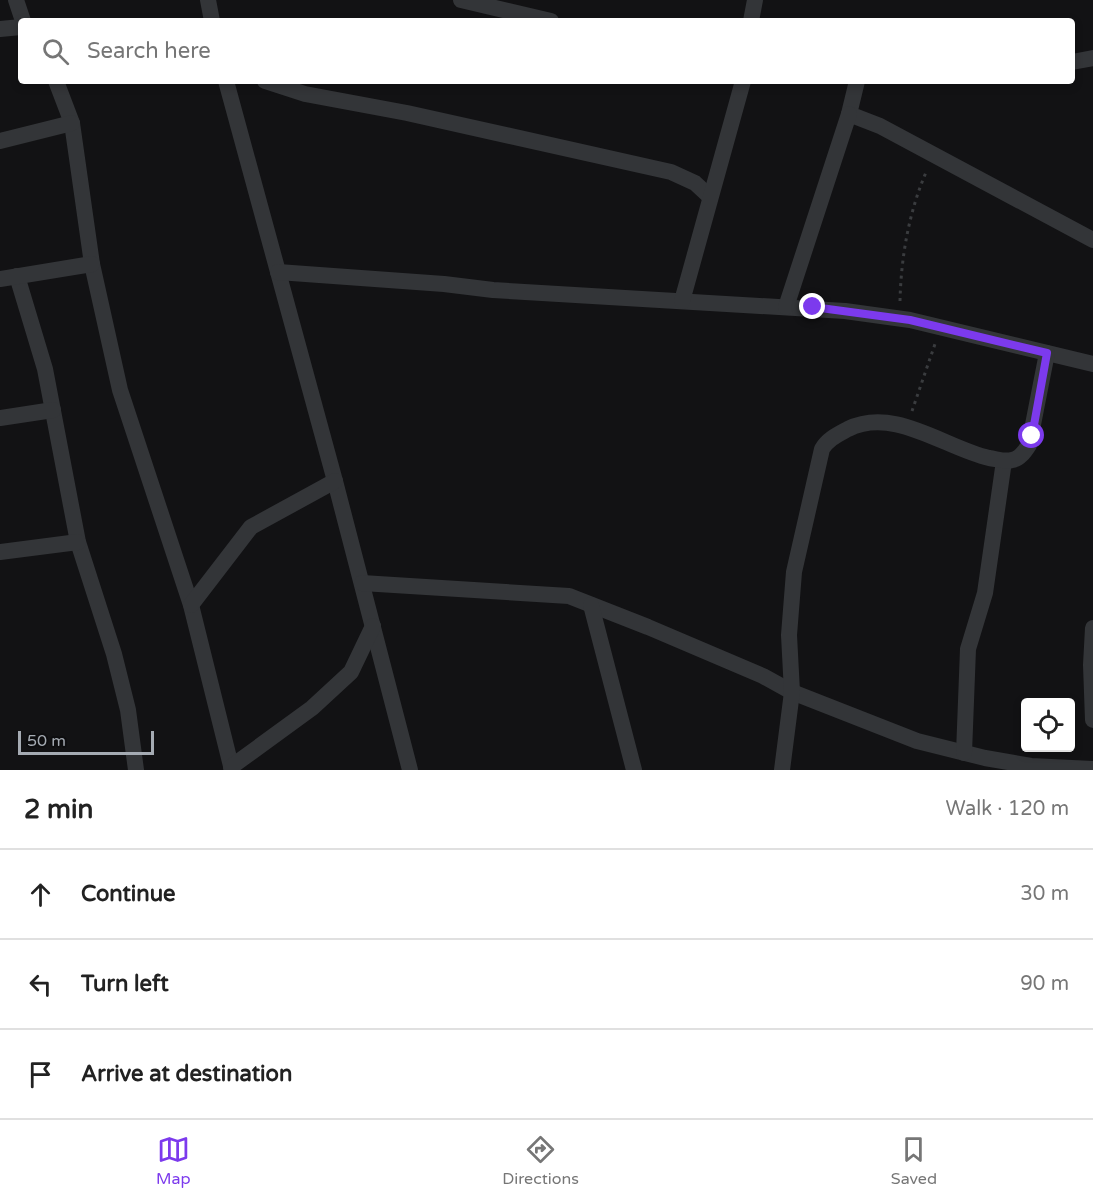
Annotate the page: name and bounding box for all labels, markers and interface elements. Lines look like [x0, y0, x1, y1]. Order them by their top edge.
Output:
search box [18, 18, 1075, 84]
icon: search [39, 35, 72, 68]
text: Search here [87, 38, 211, 64]
route end [799, 293, 825, 319]
route start [1018, 422, 1044, 448]
map controls [1021, 698, 1075, 752]
button: locate [1021, 698, 1075, 752]
scale bar [18, 728, 154, 756]
text: 50 m [27, 731, 66, 751]
text: 2 min [24, 794, 93, 825]
text: Walk · 120 m [946, 797, 1069, 821]
icon: ahead [24, 878, 57, 911]
text: Continue [81, 881, 176, 907]
text: 30 m [1020, 882, 1069, 906]
icon: left [24, 968, 57, 1001]
text: Turn left [81, 971, 169, 997]
text: 90 m [1020, 972, 1069, 996]
icon: arrive [24, 1058, 57, 1091]
text: Arrive at destination [81, 1061, 292, 1087]
tab: Map [156, 1133, 190, 1189]
tab: Directions [502, 1133, 579, 1189]
tab: Saved [891, 1133, 937, 1189]

